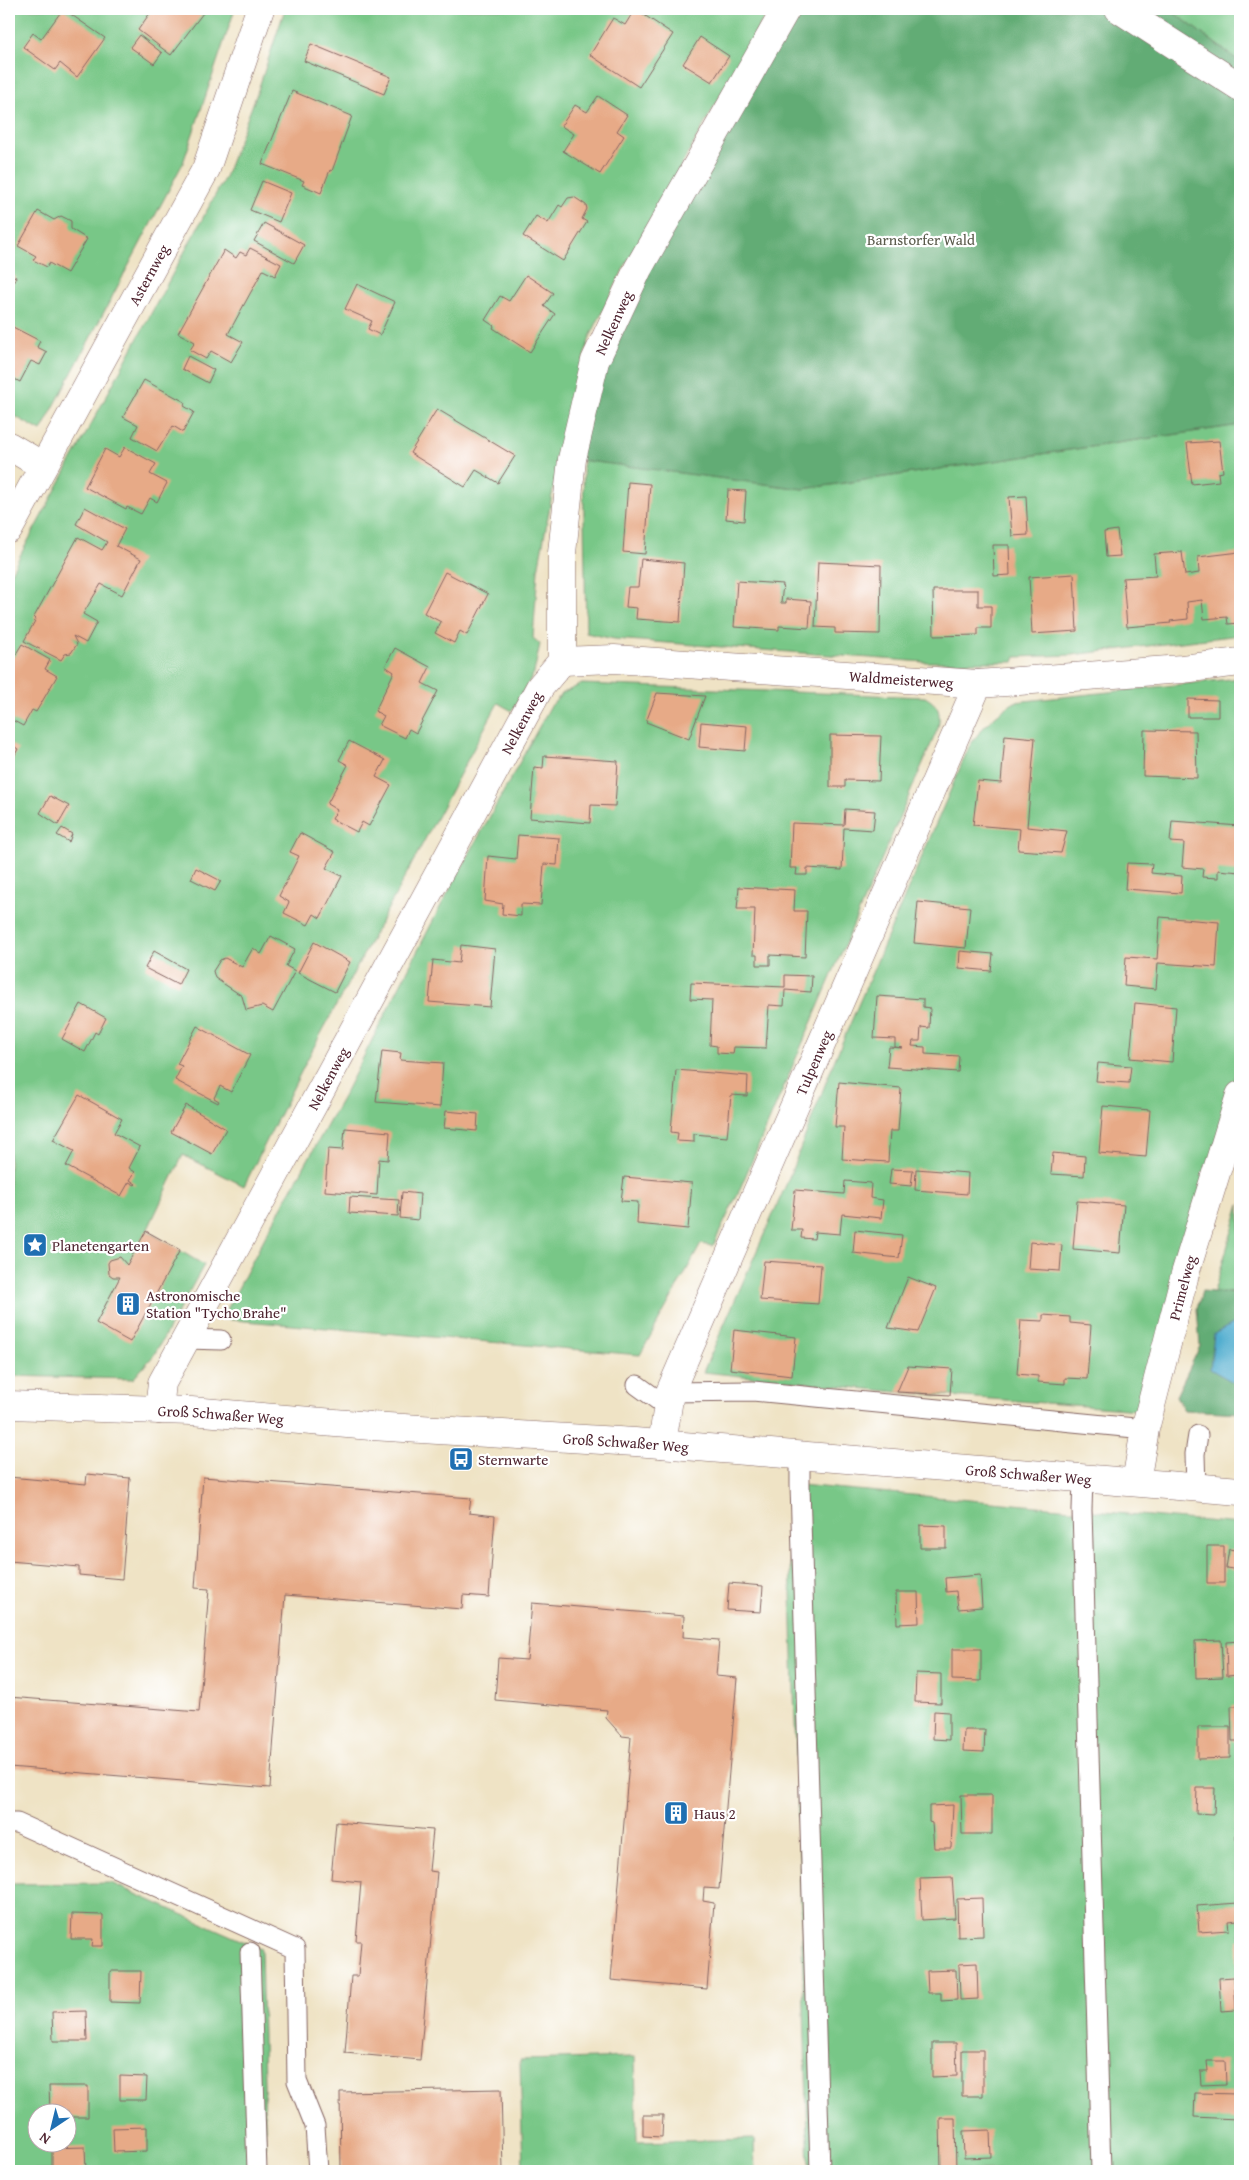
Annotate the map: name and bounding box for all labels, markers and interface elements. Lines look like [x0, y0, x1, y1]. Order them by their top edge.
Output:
park label: Barnstorfer Wald [867, 229, 975, 250]
street label: Asternweg [123, 240, 174, 309]
street label: Nelkenweg [589, 286, 637, 358]
street label: Waldmeisterweg [848, 665, 955, 693]
street label: Nelkenweg [495, 687, 547, 758]
street label: Tulpenweg [790, 1026, 837, 1098]
street label: Nelkenweg [302, 1043, 353, 1113]
place icon: Planetengarten [22, 1232, 48, 1258]
place label: Planetengarten [52, 1235, 150, 1256]
street label: Primelweg [1163, 1252, 1201, 1322]
place label: Astronomische Station "Tycho Brahe" [146, 1285, 287, 1323]
building icon: Astronomische Station "Tycho Brahe" [115, 1291, 141, 1317]
street label: Groß Schwaßer Weg [157, 1399, 285, 1429]
street label: Groß Schwaßer Weg [562, 1427, 690, 1457]
bus stop icon: Sternwarte [448, 1446, 474, 1472]
place label: Sternwarte [478, 1449, 548, 1470]
street label: Groß Schwaßer Weg [965, 1458, 1093, 1489]
building icon: Haus 2 [663, 1800, 689, 1826]
place label: Haus 2 [694, 1803, 736, 1824]
north arrow [28, 2102, 78, 2152]
text: N [34, 2127, 54, 2150]

